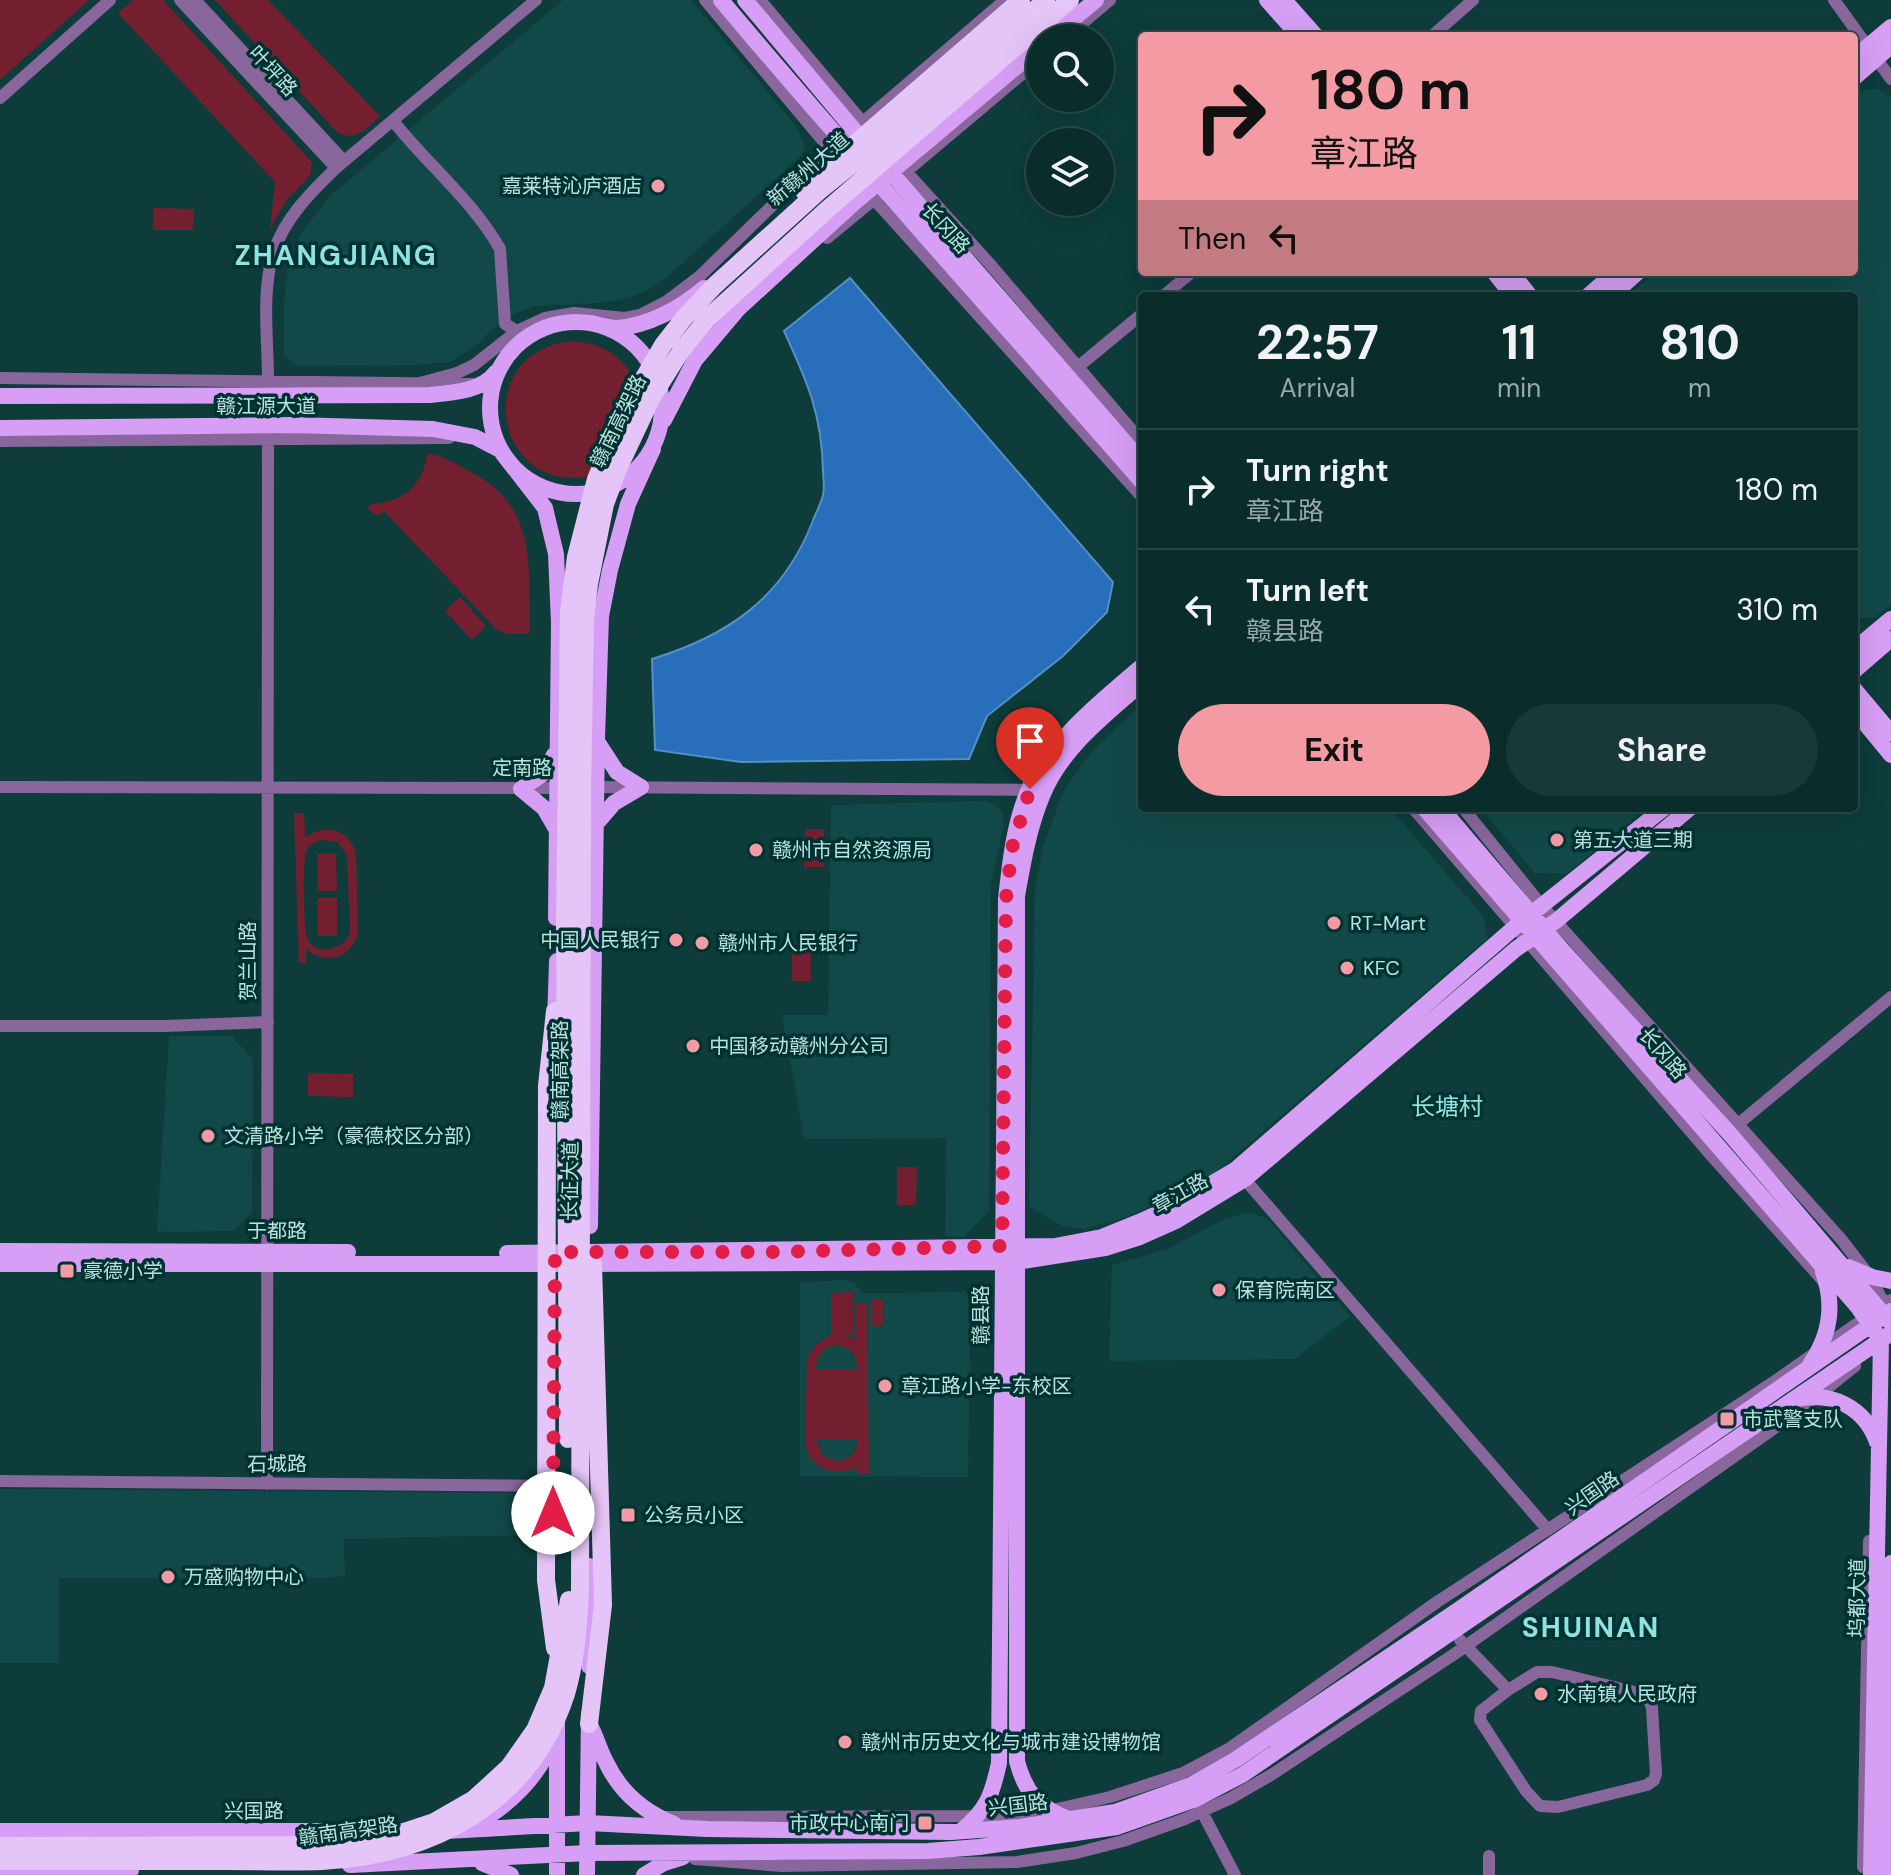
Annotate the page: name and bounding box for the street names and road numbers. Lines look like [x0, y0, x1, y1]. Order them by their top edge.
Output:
street label: 叶坪路 [243, 40, 303, 102]
street label: 新赣州大道 [762, 126, 854, 212]
street label: 长冈路 [916, 197, 976, 259]
street label: 赣南高架路 [584, 370, 652, 472]
street label: 赣江源大道 [216, 393, 316, 419]
street label: 定南路 [492, 755, 552, 781]
street label: 贺兰山路 [235, 921, 261, 1001]
street label: 赣南高架路 [547, 1020, 573, 1120]
street label: 长冈路 [1634, 1022, 1692, 1084]
street label: 长征大道 [556, 1141, 584, 1221]
street label: 章江路 [1147, 1167, 1213, 1219]
street label: 于都路 [247, 1218, 307, 1244]
street label: 赣县路 [968, 1285, 994, 1345]
street label: 石城路 [247, 1451, 307, 1477]
street label: 兴国路 [1560, 1465, 1624, 1521]
street label: 坞都大道 [1843, 1558, 1871, 1638]
street label: 兴国路 [987, 1788, 1049, 1822]
street label: 兴国路 [224, 1798, 284, 1824]
street label: 赣南高架路 [297, 1811, 399, 1851]

